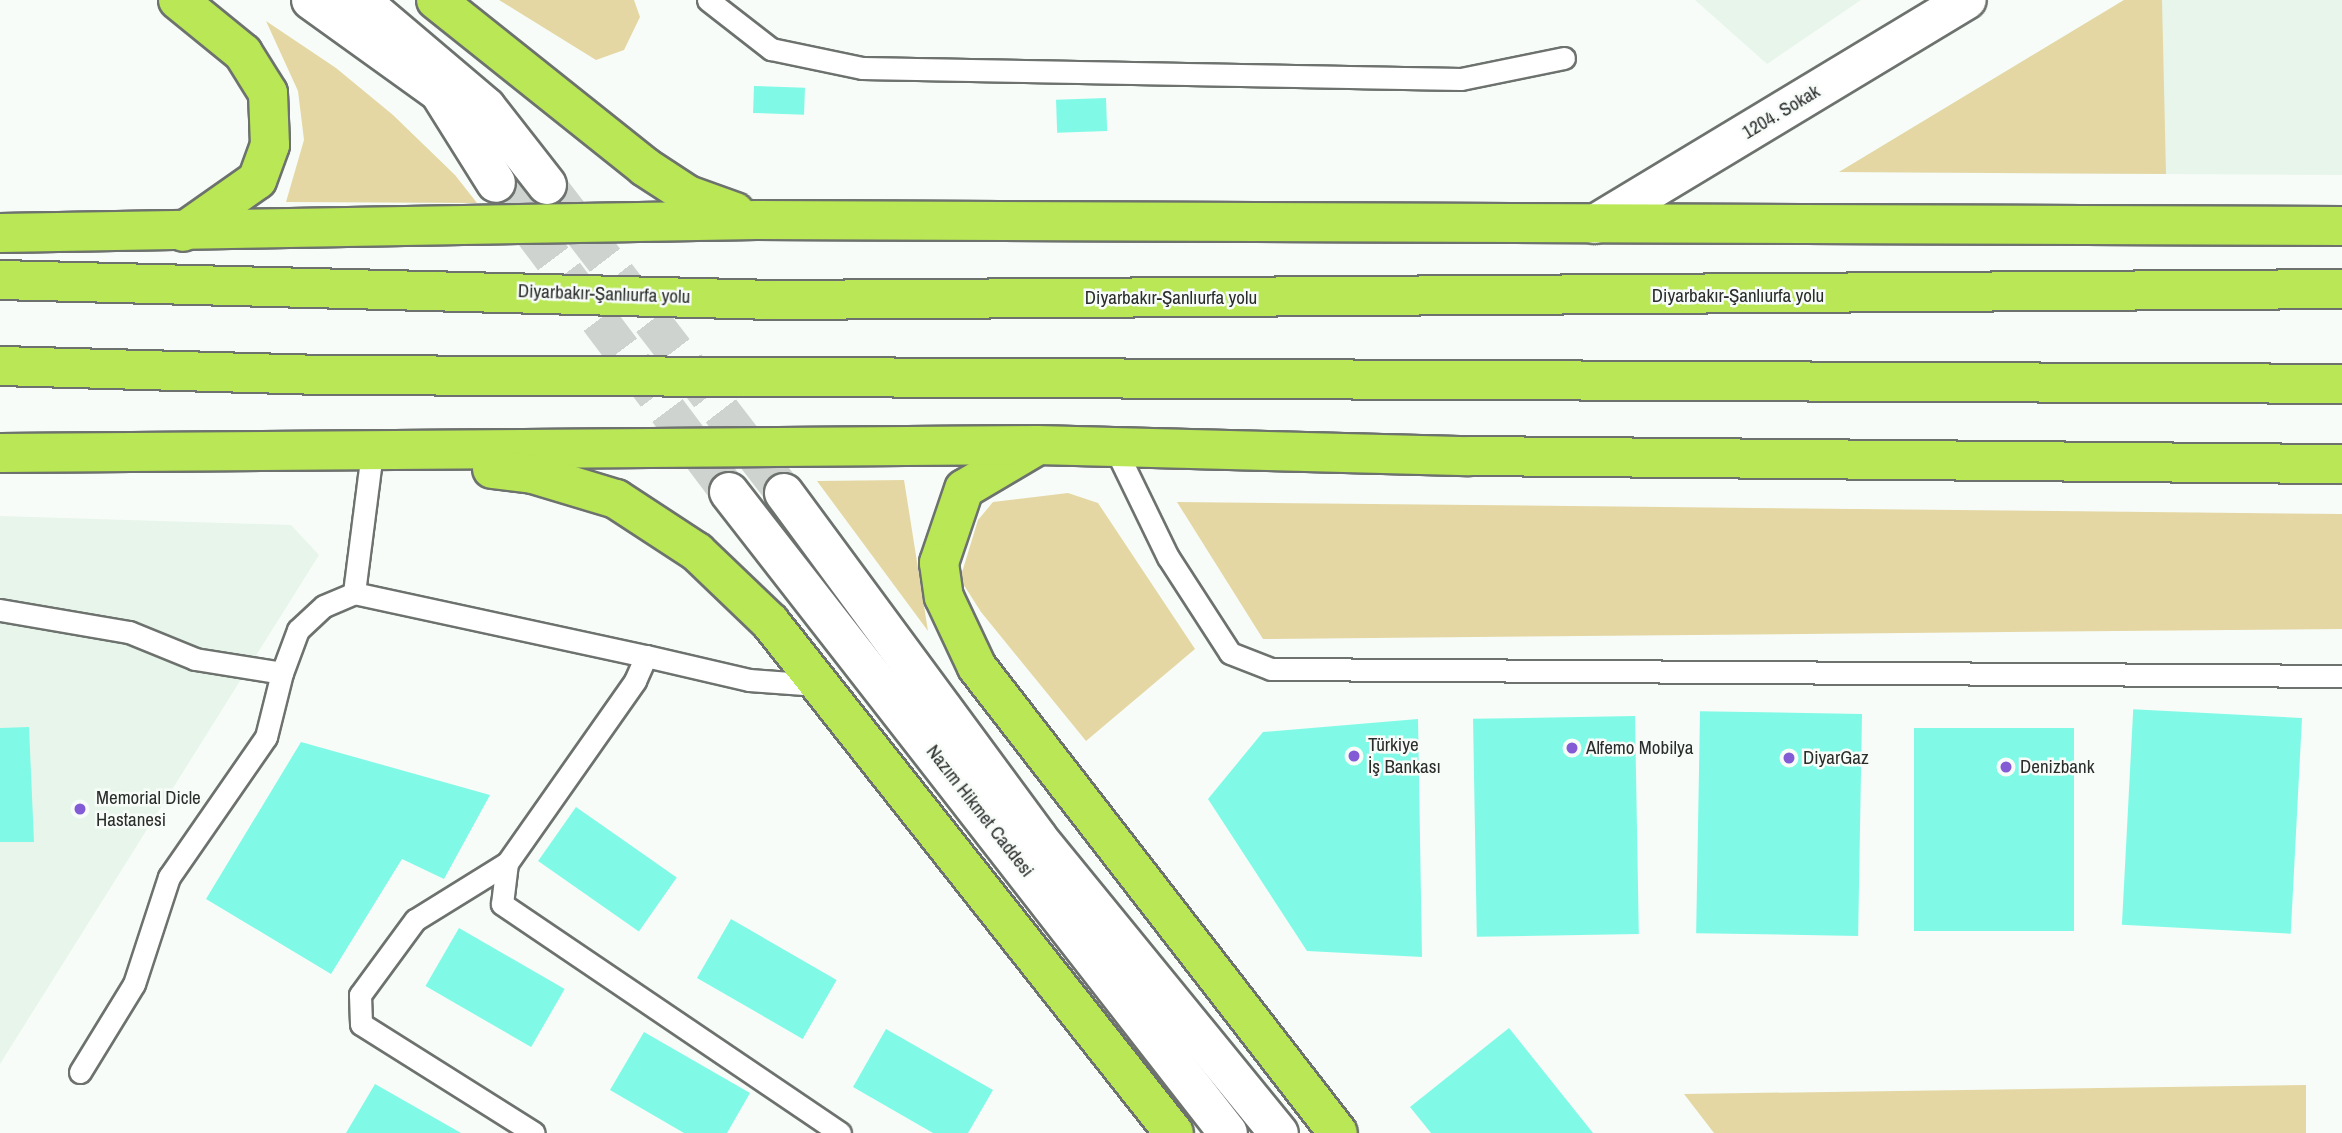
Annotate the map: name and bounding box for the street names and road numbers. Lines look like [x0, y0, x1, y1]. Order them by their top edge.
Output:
street label: 1204. Sokak [1738, 80, 1824, 144]
street label: Diyarbakır-Şanlıurfa yolu [517, 280, 691, 308]
street label: Diyarbakır-Şanlıurfa yolu [1652, 285, 1824, 307]
street label: Diyarbakır-Şanlıurfa yolu [1085, 287, 1257, 309]
street label: Nazım Hikmet Caddesi [921, 741, 1039, 881]

